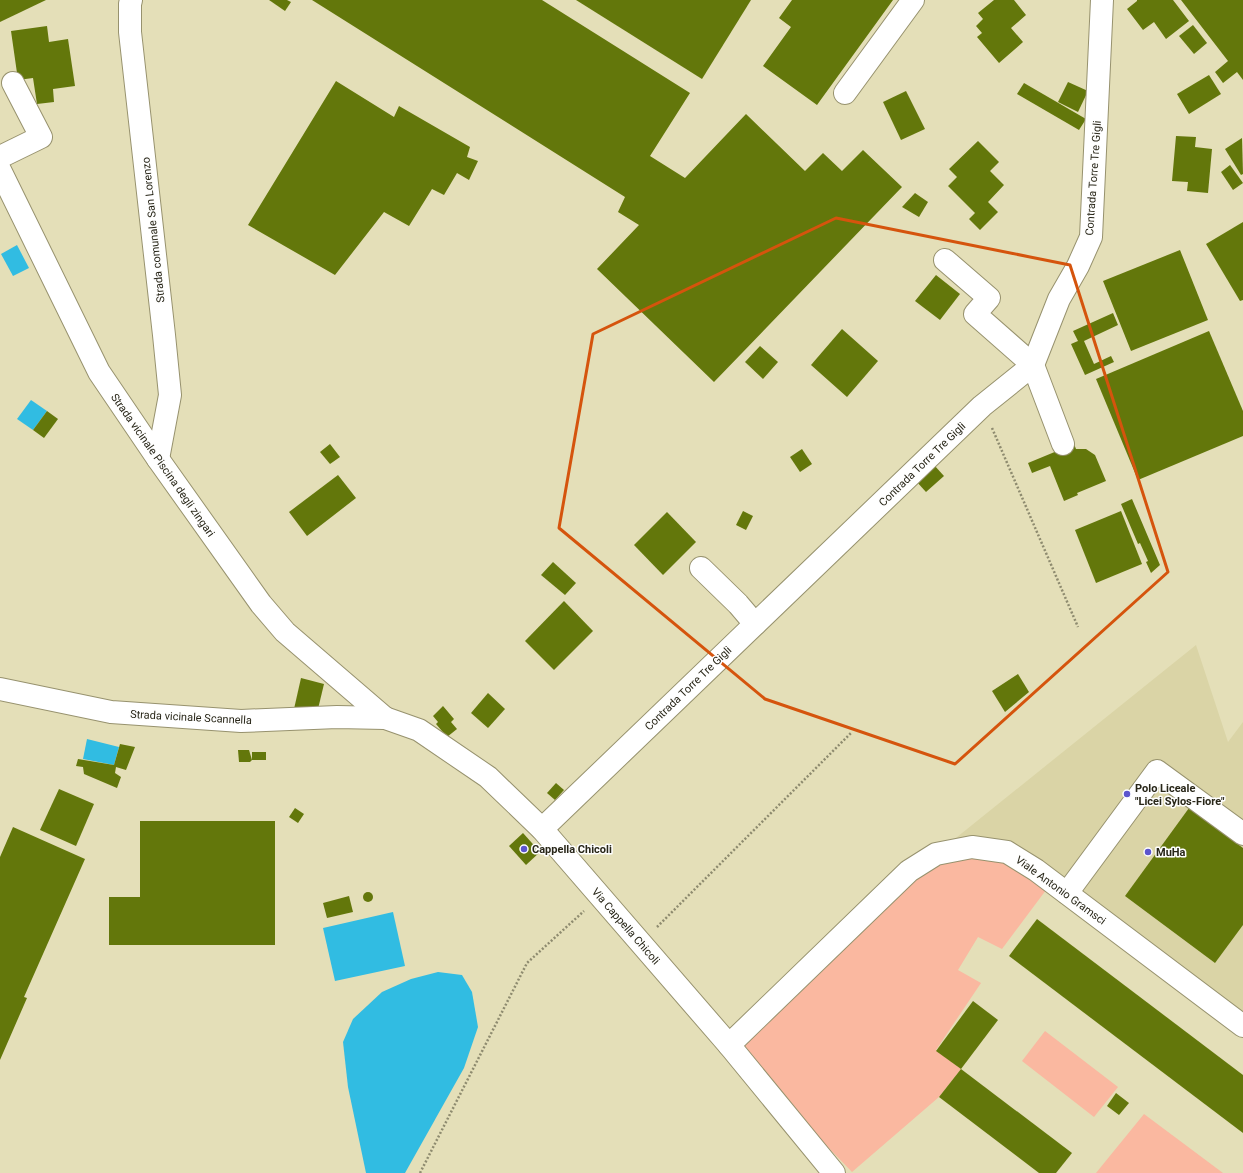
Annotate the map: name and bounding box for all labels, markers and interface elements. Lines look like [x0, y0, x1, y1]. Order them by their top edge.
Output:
street label: Contrada Torre Tre Gigli [1083, 120, 1104, 236]
street label: Strada comunale San Lorenzo [139, 157, 168, 303]
street label: Strada vicinale Piscina degli zingari [108, 391, 217, 539]
street label: Contrada Torre Tre Gigli [876, 420, 968, 509]
street label: Contrada Torre Tre Gigli [642, 644, 734, 733]
street label: Strada vicinale Scannella [130, 708, 252, 727]
place label: Polo Liceale "Licei Sylos-Fiore" [1135, 782, 1225, 808]
marker: Polo Liceale "Licei Sylos-Fiore" [1122, 789, 1132, 799]
place label: Cappella Chicoli [532, 843, 612, 856]
marker: Cappella Chicoli [519, 844, 529, 854]
place label: MuHa [1156, 846, 1186, 859]
marker: MuHa [1143, 847, 1153, 857]
street label: Viale Antonio Gramsci [1013, 853, 1108, 928]
street label: Via Cappella Chicoli [589, 885, 662, 967]

